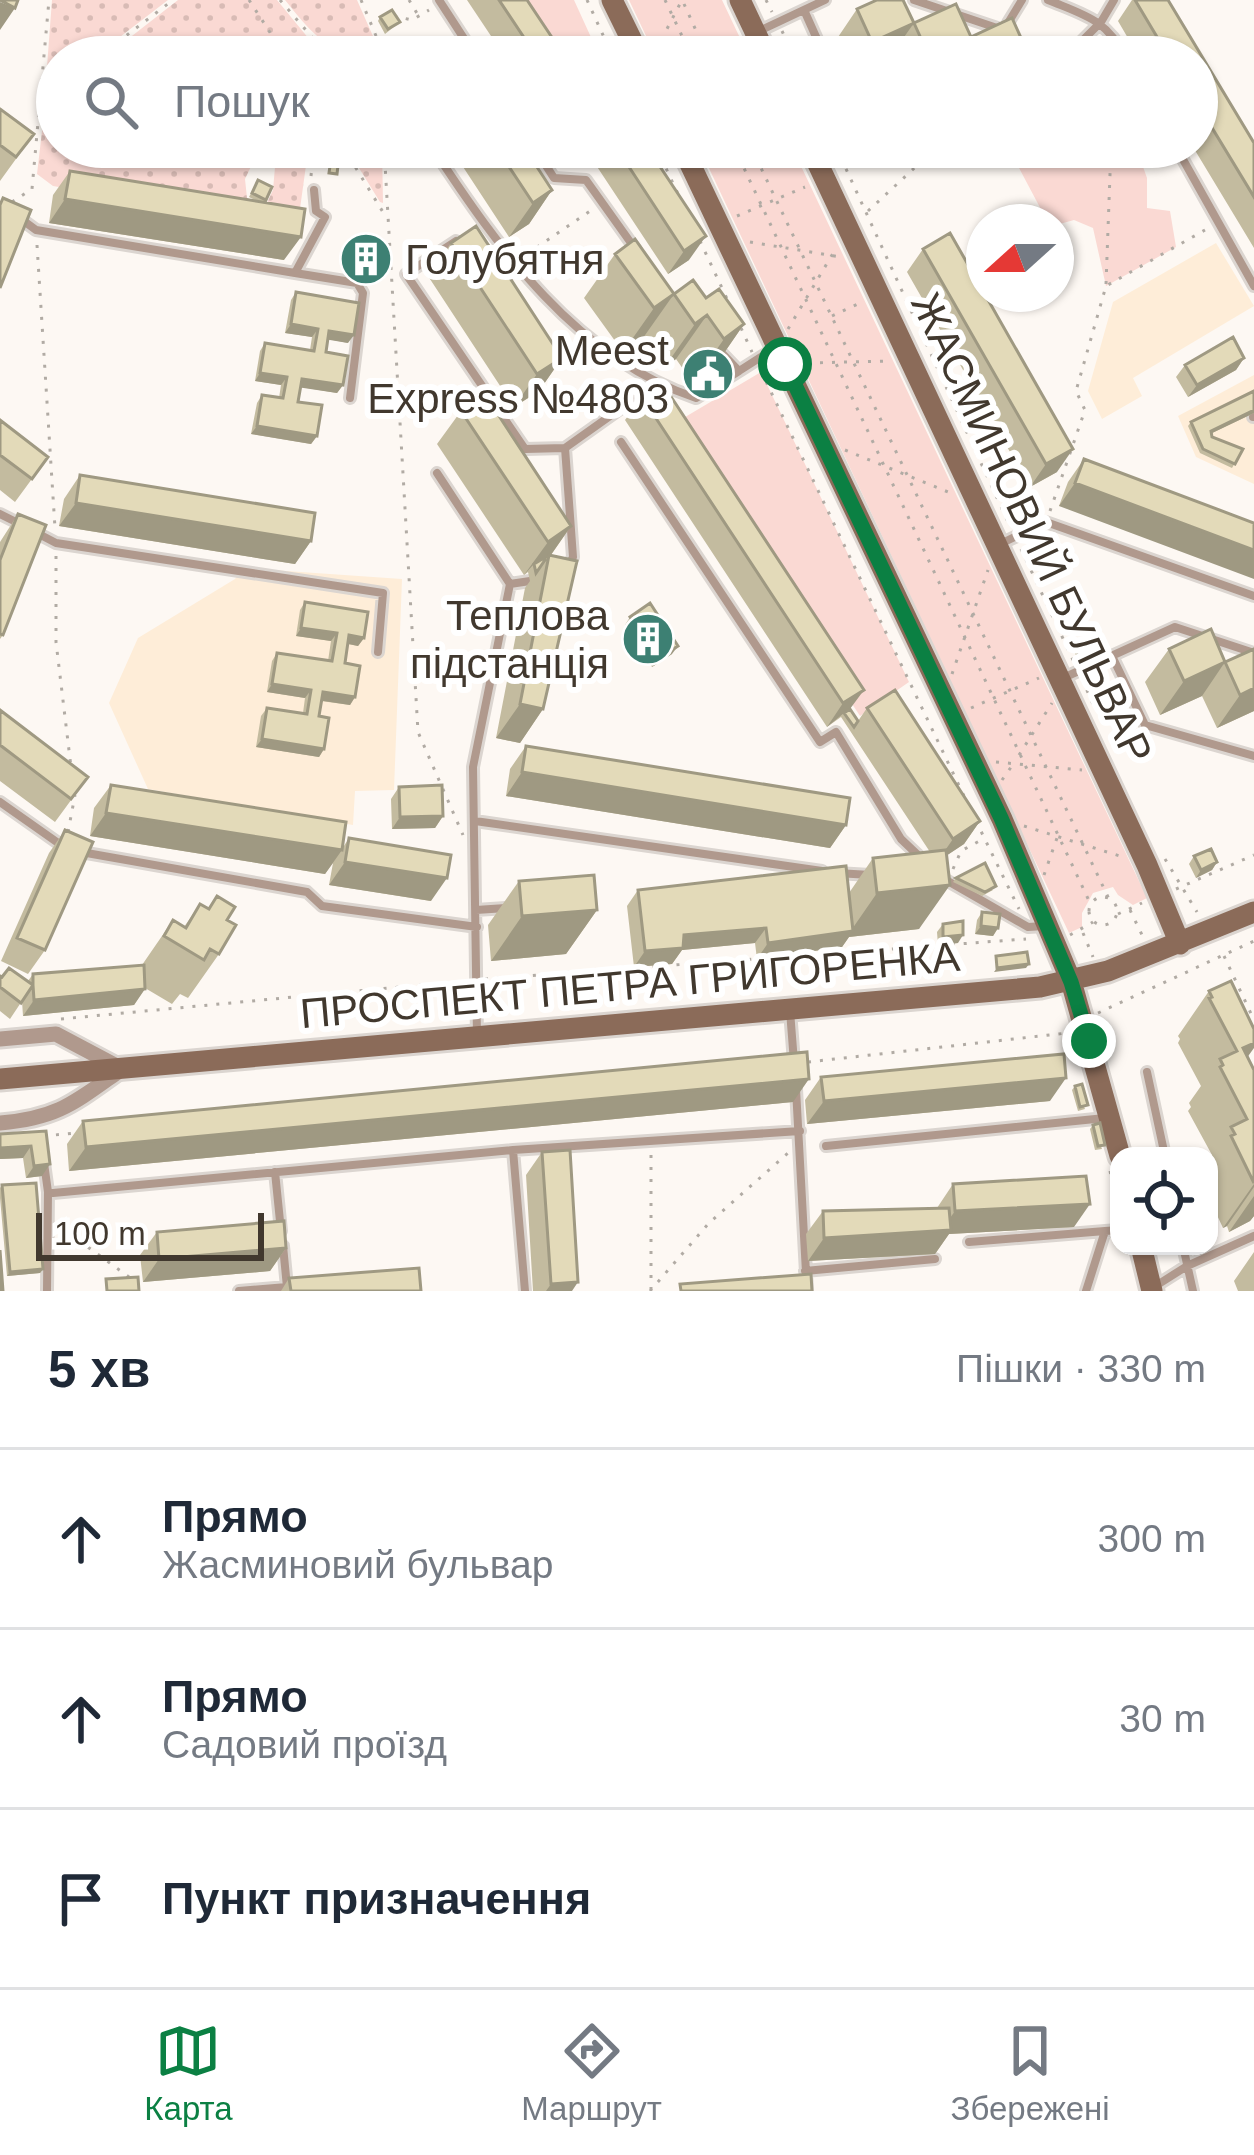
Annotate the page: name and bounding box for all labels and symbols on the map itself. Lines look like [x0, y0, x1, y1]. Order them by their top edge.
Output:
north arrow [966, 204, 1074, 312]
building icon: Голубятня [338, 231, 394, 287]
place label: Голубятня [405, 236, 604, 283]
street label: ЖАСМИНОВИЙ БУЛЬВАР [902, 285, 1163, 771]
place label: Meest Express №4803 [367, 327, 669, 422]
route start [758, 337, 812, 391]
public building icon: Meest Express №4803 [680, 346, 736, 402]
place label: Теплова підстанція [410, 592, 610, 687]
building icon: Теплова підстанція [620, 611, 676, 667]
street label: ПРОСПЕКТ ПЕТРА ГРИГОРЕНКА [298, 933, 962, 1037]
route end [1062, 1014, 1116, 1068]
scale bar [36, 1207, 264, 1260]

